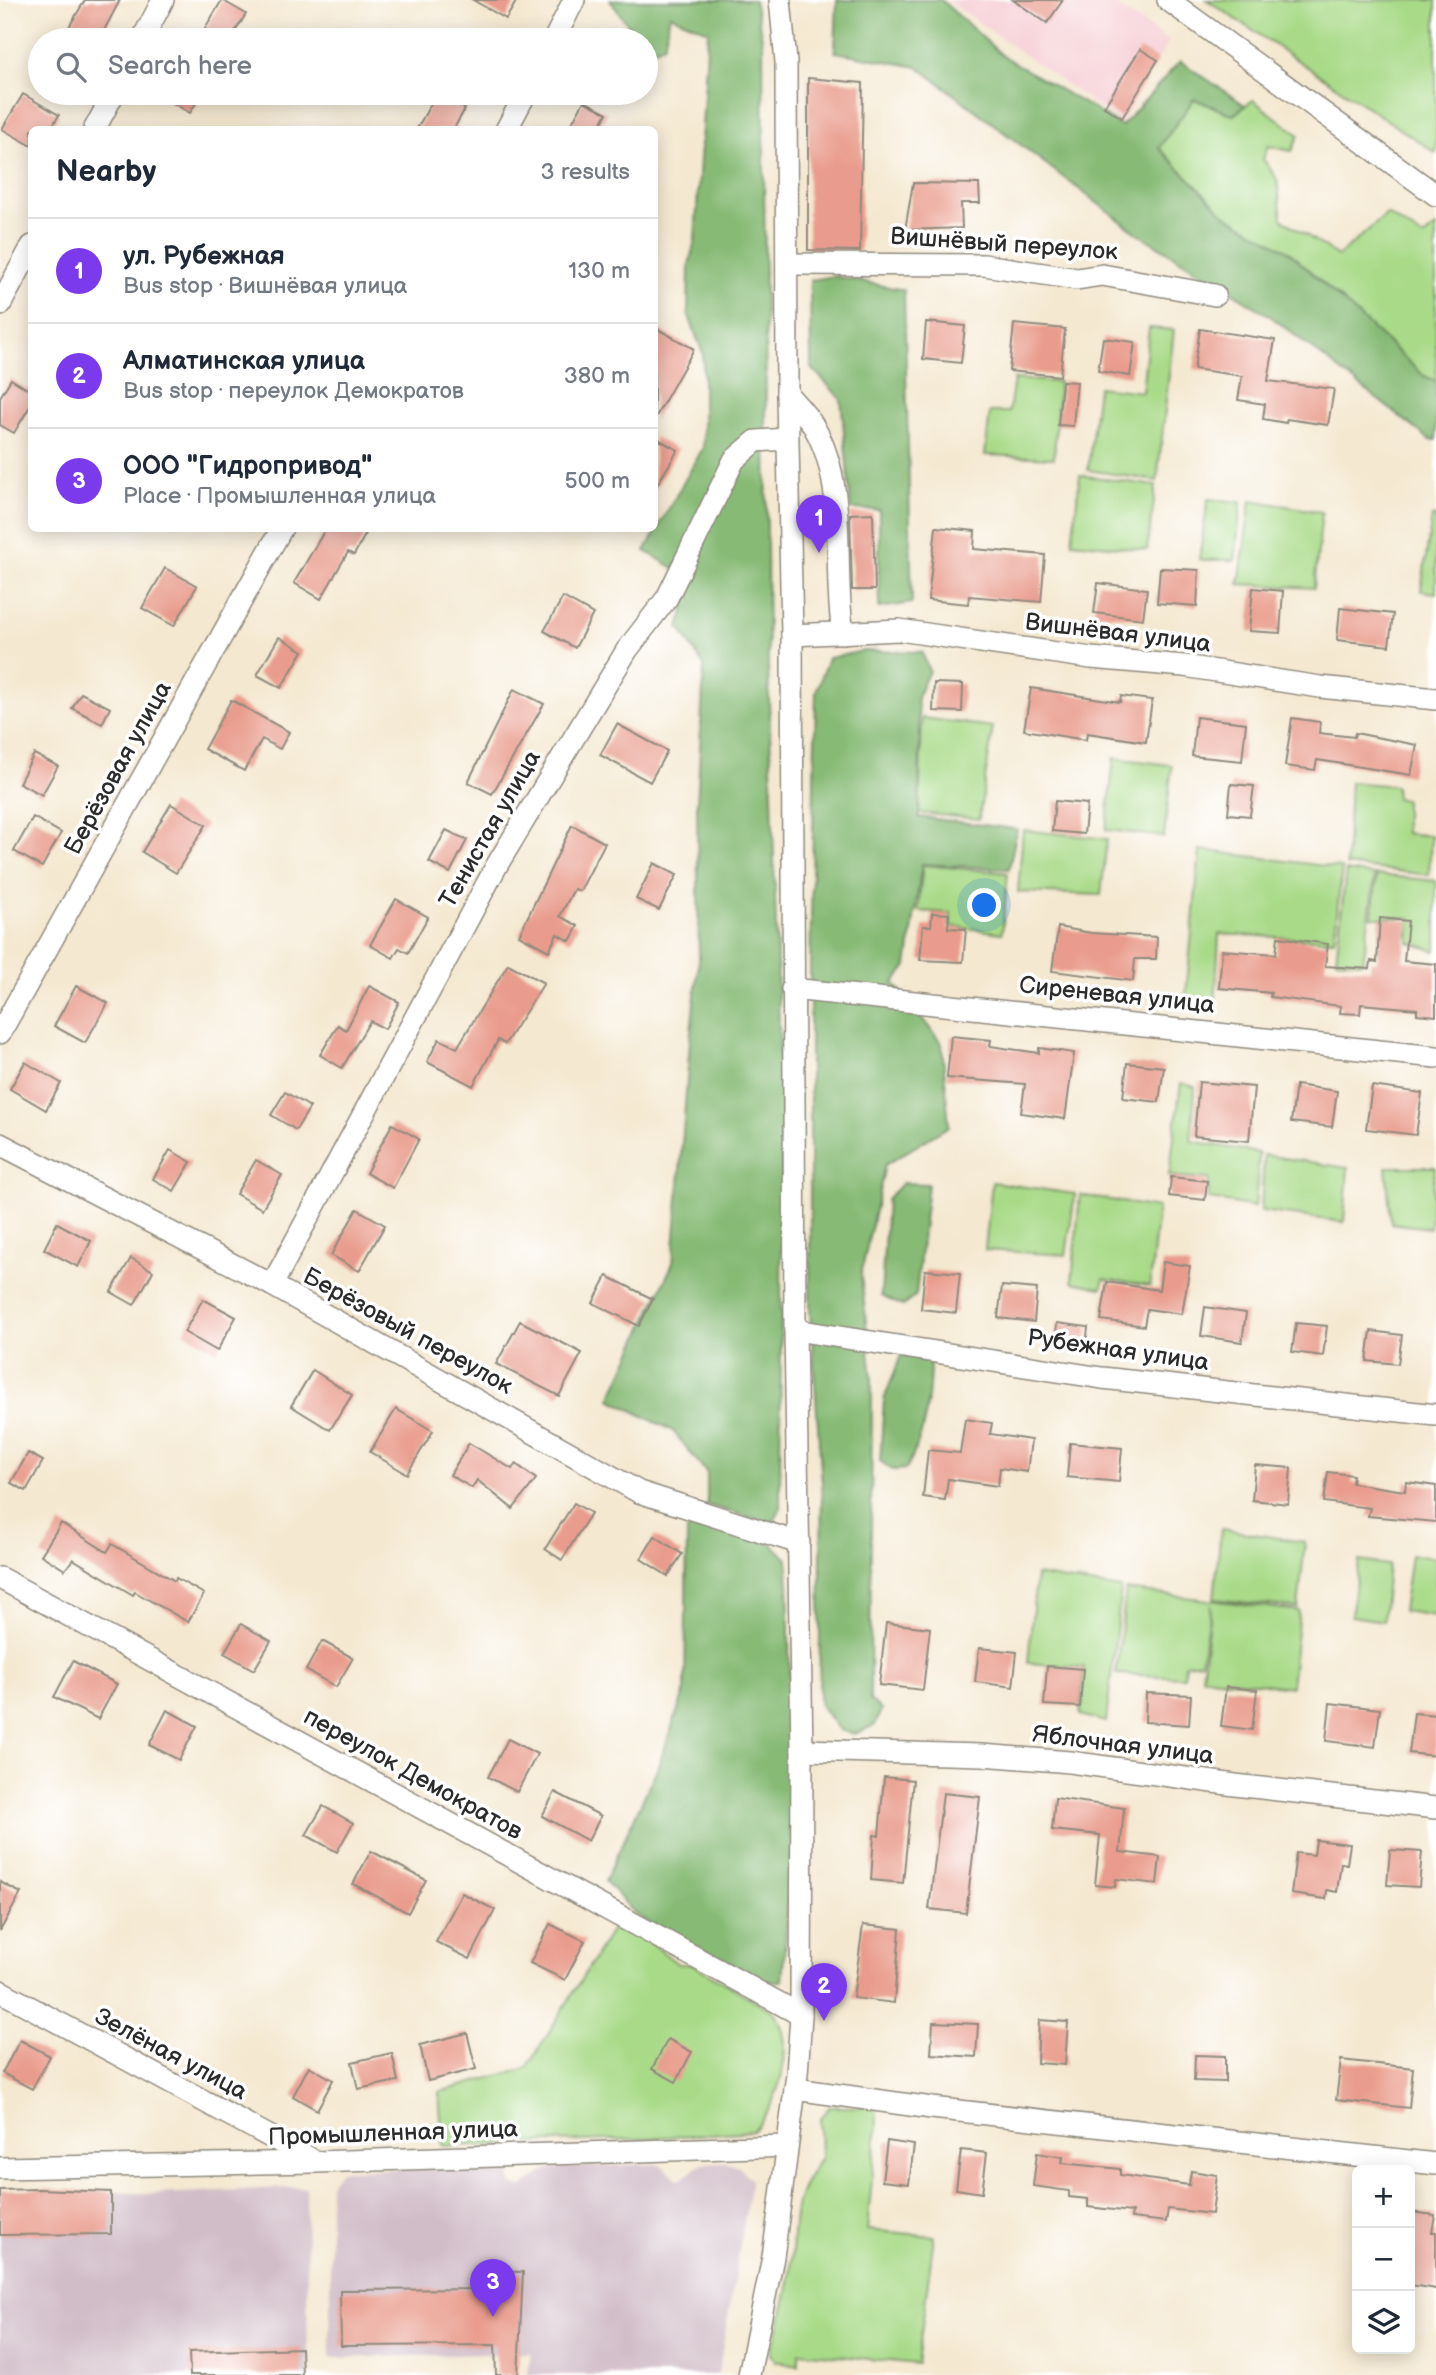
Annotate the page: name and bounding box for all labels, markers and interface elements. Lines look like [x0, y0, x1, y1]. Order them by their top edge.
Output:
search box [28, 28, 658, 105]
icon: search [52, 48, 90, 86]
text: Search here [108, 51, 252, 82]
text: Nearby [56, 154, 156, 190]
text: 3 results [541, 158, 630, 186]
street label: Вишнёвый переулок [889, 222, 1119, 266]
text: ул. Рубежная [123, 241, 285, 272]
text: 1 [74, 257, 84, 285]
text: 130 m [568, 257, 630, 285]
text: Bus stop · Вишнёвая улица [123, 272, 407, 300]
text: Алматинская улица [123, 346, 365, 377]
text: 2 [72, 362, 86, 390]
text: 380 m [564, 362, 630, 390]
text: Bus stop · переулок Демократов [123, 377, 464, 405]
text: ООО "Гидропривод" [123, 451, 372, 482]
text: 3 [72, 467, 86, 495]
text: 500 m [565, 467, 630, 495]
text: Place · Промышленная улица [123, 482, 436, 510]
pin: 1 [796, 495, 842, 553]
street label: Вишнёвая улица [1023, 607, 1213, 659]
street label: Берёзовая улица [58, 676, 178, 860]
street label: Тенистая улица [433, 745, 547, 913]
your location [967, 888, 1001, 922]
street label: Сиреневая улица [1018, 970, 1216, 1020]
street label: Берёзовый переулок [298, 1261, 518, 1401]
street label: Рубежная улица [1025, 1323, 1211, 1377]
street label: переулок Демократов [299, 1702, 528, 1846]
street label: Яблочная улица [1031, 1719, 1215, 1771]
pin: 2 [801, 1963, 847, 2021]
street label: Зелёная улица [90, 2002, 252, 2106]
street label: Промышленная улица [267, 2114, 519, 2152]
map controls [1352, 2165, 1415, 2354]
button: + [1352, 2165, 1415, 2228]
button: − [1352, 2228, 1415, 2291]
pin: 3 [470, 2259, 516, 2317]
button: layers [1352, 2291, 1415, 2354]

